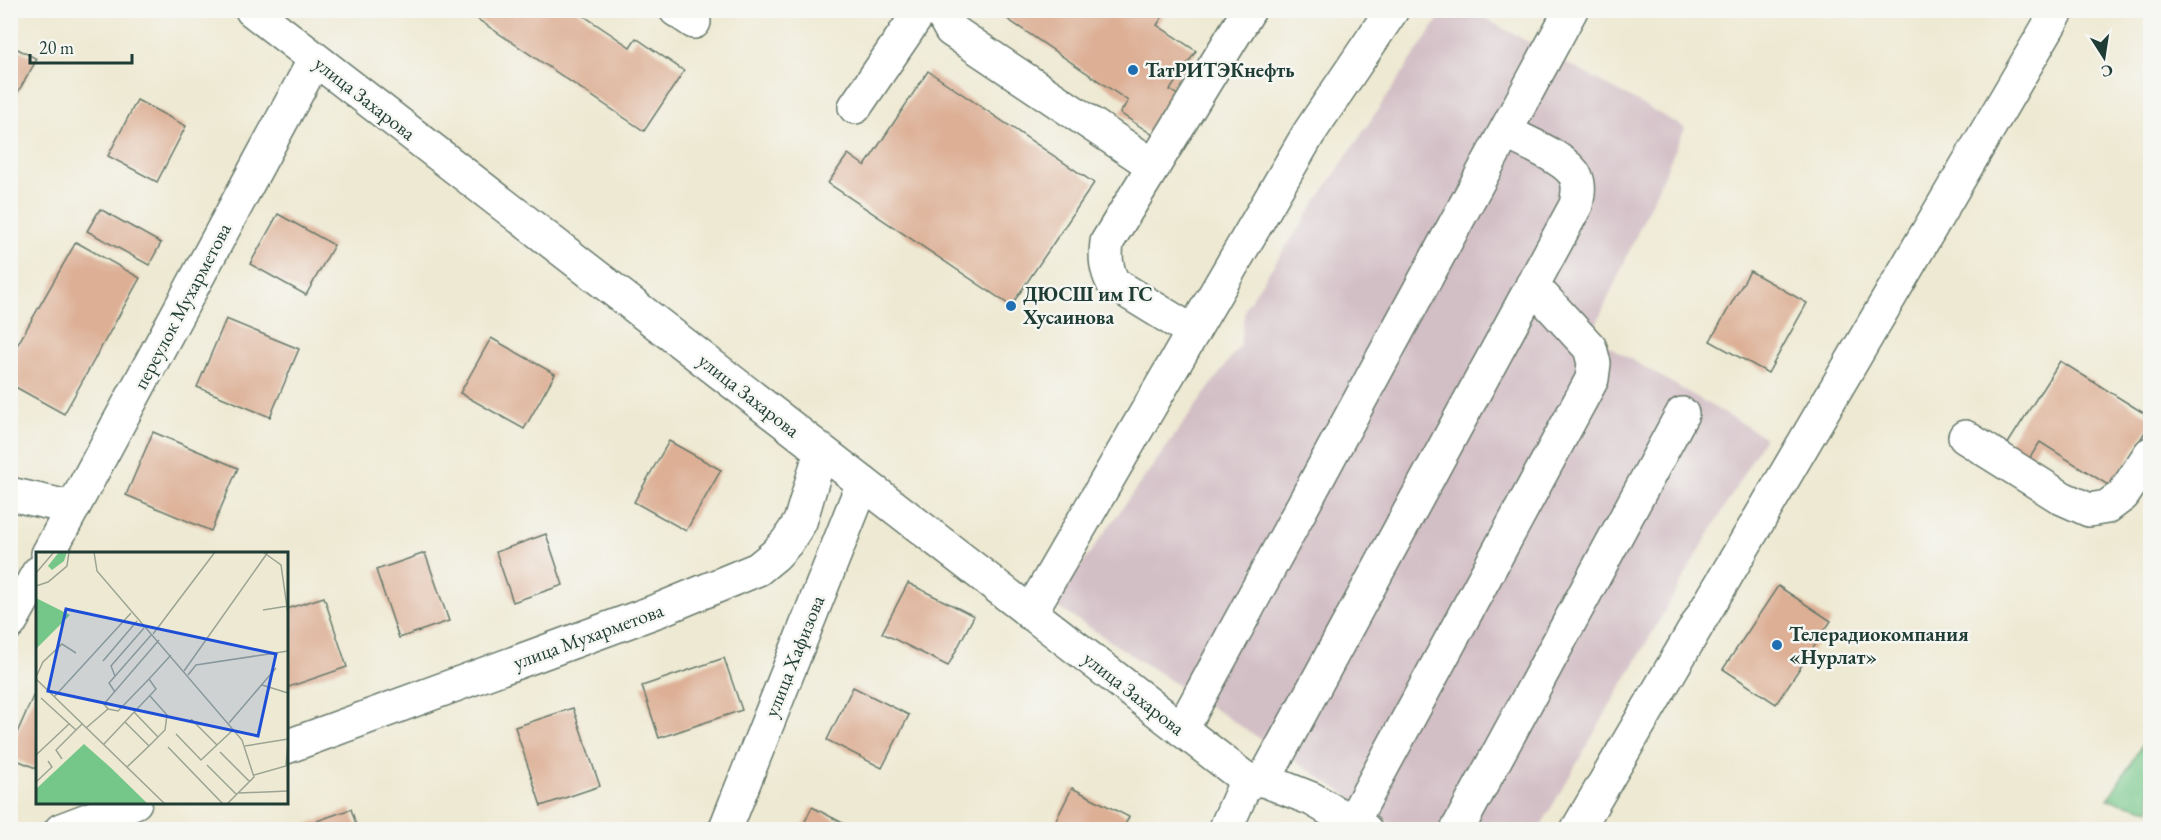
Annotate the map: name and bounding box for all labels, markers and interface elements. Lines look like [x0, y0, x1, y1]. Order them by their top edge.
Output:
scale bar [30, 27, 132, 65]
north arrow [2074, 27, 2134, 87]
text: 20 m [39, 36, 74, 59]
street label: улица Захарова [309, 50, 421, 146]
place label: ТатРИТЭКнефть [1145, 57, 1295, 83]
text: С [2099, 60, 2115, 83]
marker: ТатРИТЭКнефть [1126, 63, 1140, 77]
street label: переулок Мухарметова [127, 218, 237, 394]
place label: ДЮСШ им ГС Хусаинова [1022, 281, 1153, 330]
marker: ДЮСШ им ГС Хусаинова [1004, 299, 1018, 313]
street label: улица Захарова [693, 347, 805, 443]
inset map [36, 552, 288, 804]
street label: улица Хафизова [758, 591, 830, 721]
street label: улица Мухарметова [509, 597, 667, 675]
place label: Телерадиокомпания «Нурлат» [1789, 621, 1969, 670]
marker: Телерадиокомпания «Нурлат» [1770, 638, 1784, 652]
street label: улица Захарова [1078, 645, 1190, 741]

